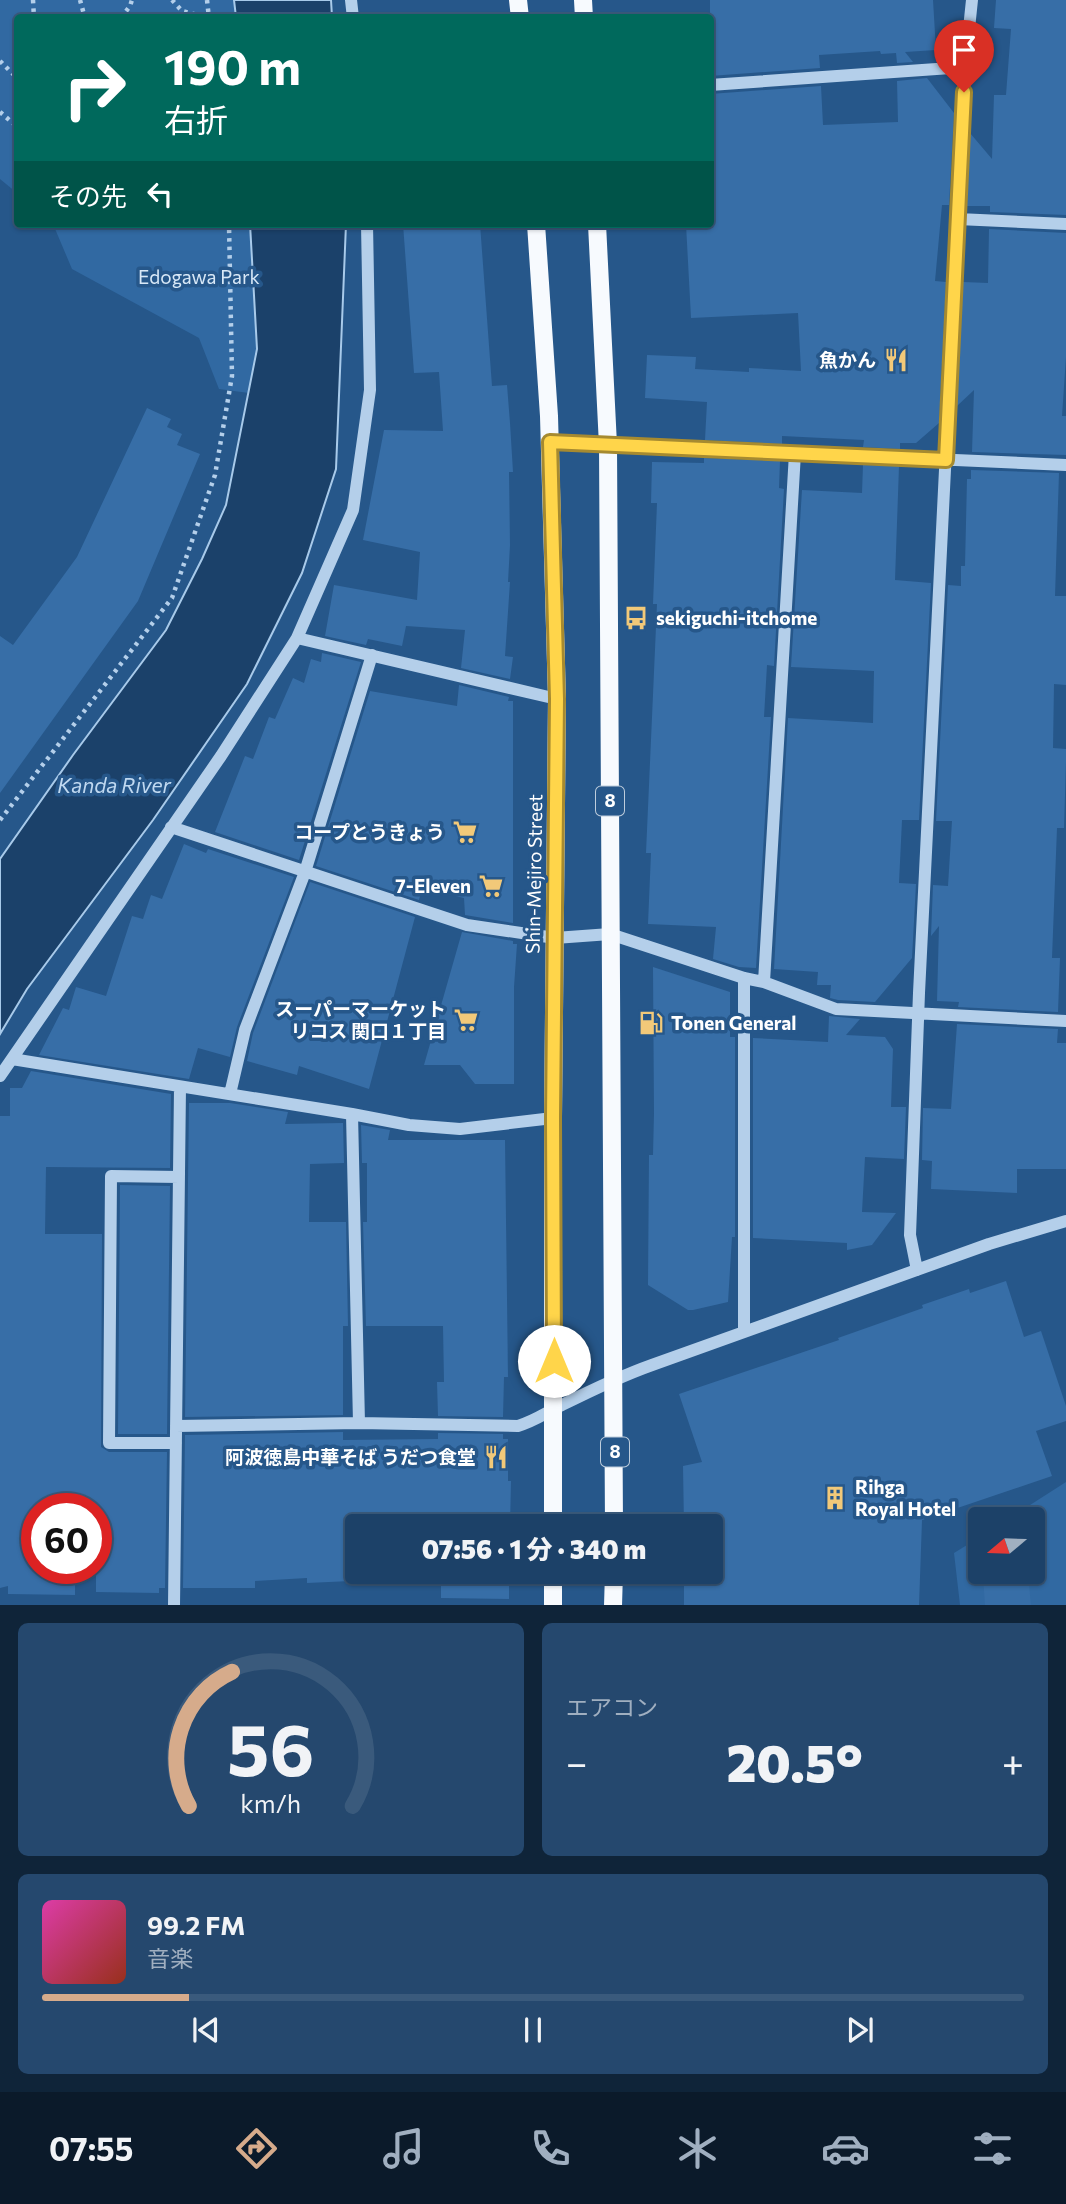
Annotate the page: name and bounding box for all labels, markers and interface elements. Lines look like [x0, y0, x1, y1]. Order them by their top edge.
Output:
pin [934, 20, 994, 92]
icon: arrive [945, 31, 983, 69]
text: 190 m [164, 35, 301, 95]
icon: right [49, 42, 140, 133]
text: 右折 [164, 99, 228, 139]
icon: left [141, 175, 179, 213]
text: その先 [49, 180, 127, 211]
park label: Edogawa Park [138, 265, 260, 288]
restaurant icon: 魚かん [882, 346, 910, 374]
place label: 魚かん [819, 348, 876, 371]
bus stop icon: sekiguchi-itchome [622, 604, 650, 632]
place label: sekiguchi-itchome [656, 606, 817, 629]
water label: Kanda River [57, 772, 171, 797]
road number: 8 [596, 786, 624, 816]
street label: Shin-Mejiro Street [521, 794, 546, 954]
supermarket icon: コープとうきょう [451, 818, 479, 846]
place label: コープとうきょう [294, 820, 445, 843]
supermarket icon: 7-Eleven [477, 872, 505, 900]
place label: 7-Eleven [395, 874, 471, 897]
place label: スーパーマーケット リコス 関口１丁目 [275, 997, 446, 1042]
supermarket icon: スーパーマーケット リコス 関口１丁目 [452, 1006, 480, 1034]
fuel station icon: Tonen General [637, 1009, 665, 1037]
place label: Tonen General [671, 1011, 797, 1034]
position arrow [517, 1324, 591, 1398]
road number: 8 [601, 1437, 629, 1466]
restaurant icon: 阿波徳島中華そば うだつ食堂 [482, 1443, 510, 1471]
place label: 阿波徳島中華そば うだつ食堂 [225, 1445, 476, 1468]
place label: Rihga Royal Hotel [855, 1475, 956, 1520]
building icon: Rihga Royal Hotel [821, 1484, 849, 1512]
speed limit sign: 60 [21, 1493, 112, 1584]
north arrow [968, 1507, 1045, 1584]
map controls [968, 1507, 1045, 1584]
text: 07:56 · 1 分 · 340 m [422, 1533, 646, 1564]
text: エアコン [566, 1693, 658, 1721]
text: 56 [227, 1702, 315, 1791]
text: 20.5° [726, 1729, 863, 1793]
text: − [566, 1738, 588, 1785]
text: + [1002, 1738, 1024, 1785]
text: km/h [241, 1787, 301, 1817]
text: 99.2 FM [147, 1909, 245, 1940]
text: 音楽 [147, 1944, 193, 1972]
icon: previous [187, 2011, 225, 2049]
icon: pause [514, 2011, 552, 2049]
icon: next [841, 2011, 879, 2049]
icon: directions [232, 2124, 281, 2173]
icon: music [379, 2124, 428, 2173]
icon: phone [526, 2124, 575, 2173]
icon: climate [673, 2124, 722, 2173]
icon: car [821, 2124, 870, 2173]
icon: filters [968, 2124, 1017, 2173]
text: 07:55 [49, 2128, 133, 2168]

